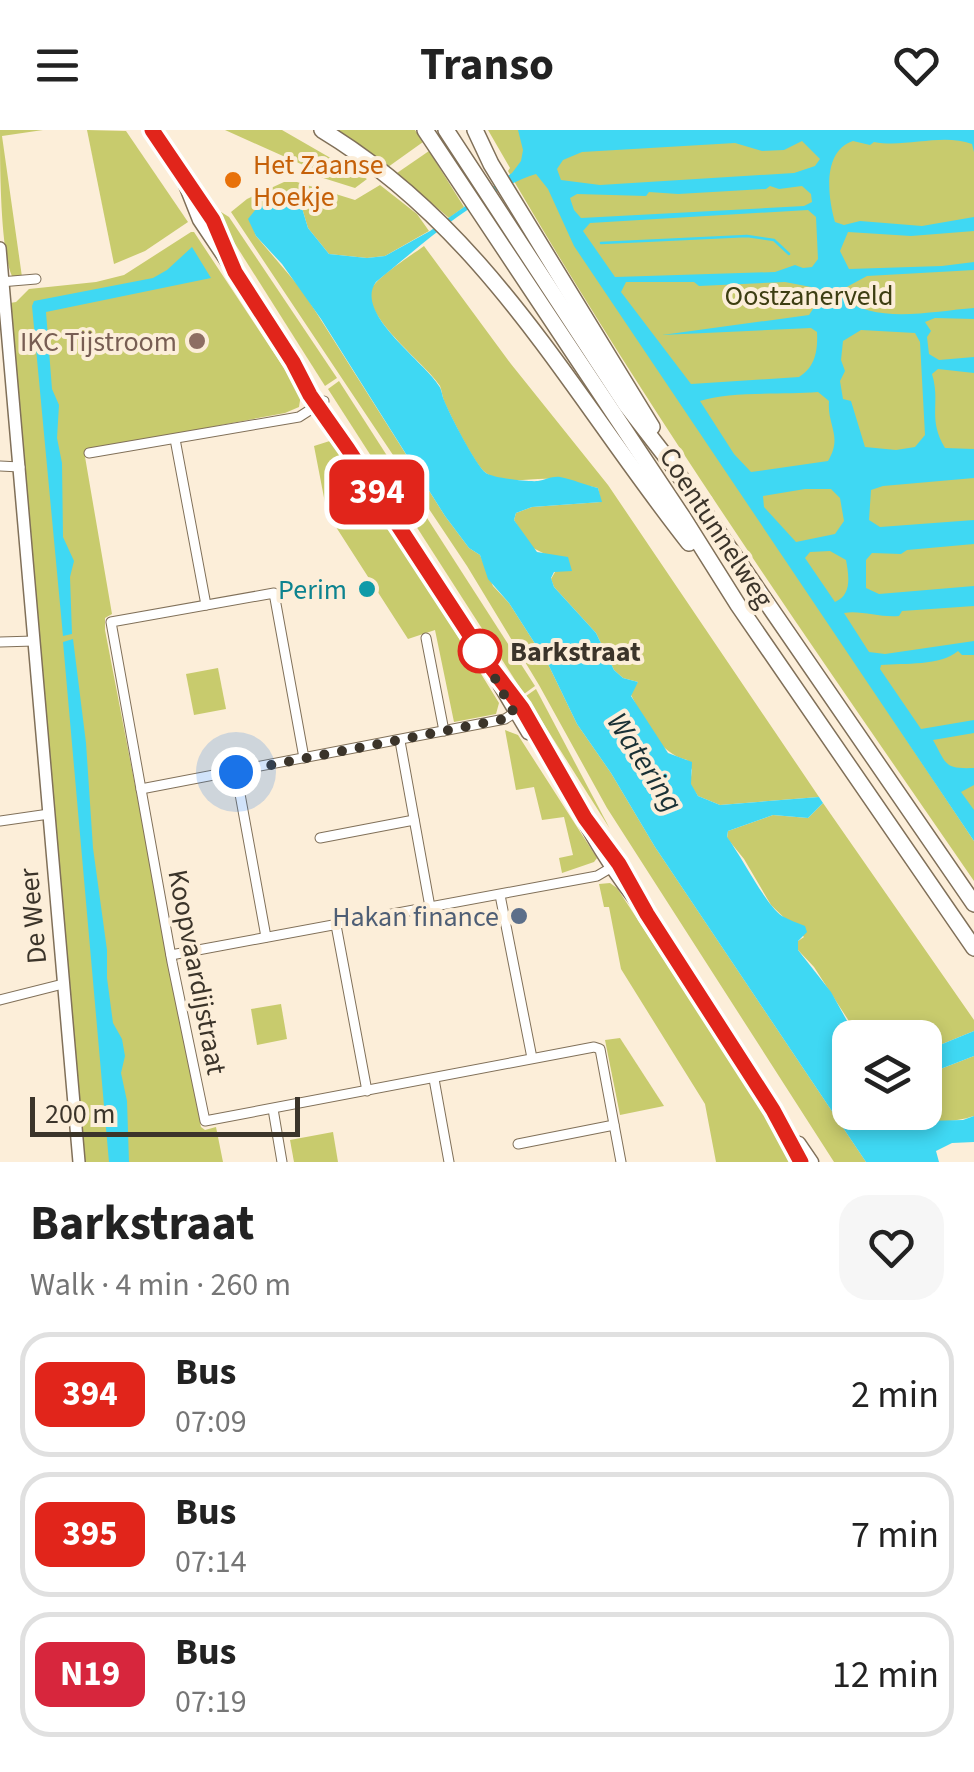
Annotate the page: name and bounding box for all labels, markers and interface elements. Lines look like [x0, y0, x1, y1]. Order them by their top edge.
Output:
text: Transo [420, 33, 554, 97]
icon: menu [30, 38, 85, 93]
icon: heart [889, 38, 944, 93]
place label: Het Zaanse Hoekje [253, 145, 384, 217]
marker: Het Zaanse Hoekje [222, 169, 244, 191]
park label: Oostzanerveld [725, 276, 893, 316]
place label: IKC Tijstroom [20, 322, 177, 362]
marker: IKC Tijstroom [186, 330, 208, 352]
street label: Coentunnelweg [649, 439, 783, 616]
line badge: 394 [320, 460, 434, 524]
text: 394 [349, 467, 405, 517]
place label: Perim [278, 570, 347, 610]
marker: Perim [356, 578, 378, 600]
marker: Barkstraat [459, 630, 501, 672]
place label: Barkstraat [510, 632, 641, 672]
water label: Watering [596, 704, 693, 821]
your location [211, 747, 261, 797]
street label: De Weer [9, 866, 57, 966]
street label: Koopvaardijstraat [158, 866, 237, 1079]
place label: Hakan finance [332, 897, 499, 937]
marker: Hakan finance [508, 905, 530, 927]
map controls [832, 1020, 942, 1130]
button: layers [832, 1020, 942, 1130]
scale bar [30, 1092, 300, 1136]
text: 200 m [45, 1094, 116, 1134]
text: Barkstraat [30, 1190, 254, 1258]
button: heart [839, 1195, 944, 1300]
text: Walk · 4 min · 260 m [30, 1262, 291, 1308]
text: Bus [175, 1345, 236, 1399]
text: 2 min [851, 1368, 939, 1422]
text: 394 [62, 1369, 118, 1419]
text: 07:09 [175, 1399, 247, 1445]
text: Bus [175, 1485, 236, 1539]
text: 7 min [851, 1508, 939, 1562]
text: 395 [62, 1509, 118, 1559]
text: 07:14 [175, 1539, 247, 1585]
text: Bus [175, 1625, 236, 1679]
text: 12 min [832, 1648, 939, 1702]
text: N19 [60, 1649, 120, 1699]
text: 07:19 [175, 1679, 247, 1725]

